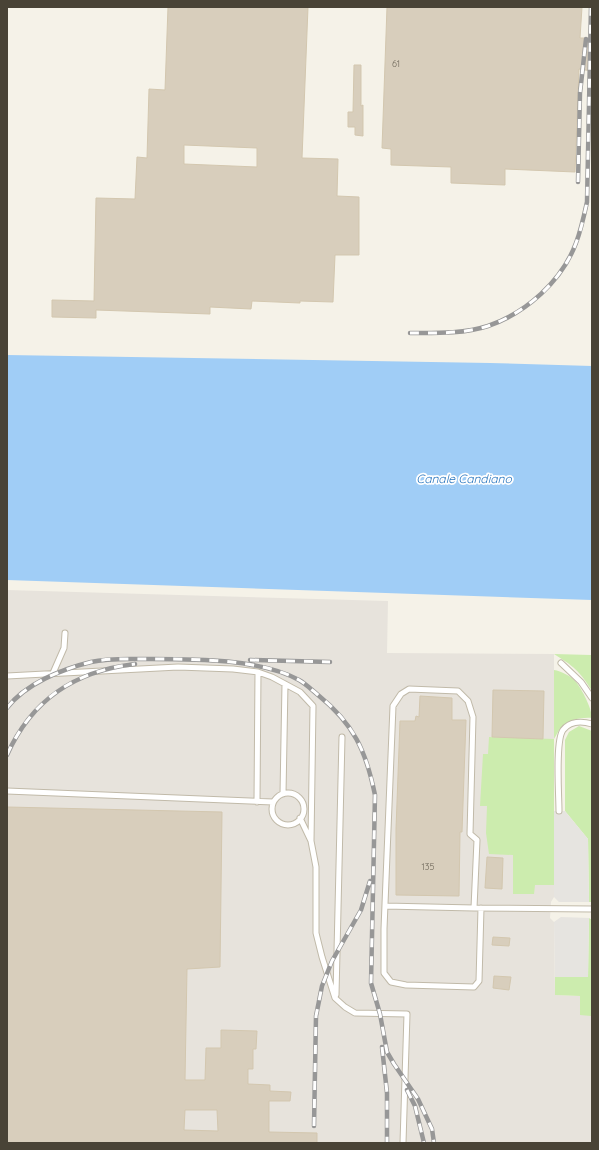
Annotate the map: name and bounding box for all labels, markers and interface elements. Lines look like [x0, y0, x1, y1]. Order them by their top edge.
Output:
house number: 61 [392, 58, 400, 69]
water label: Canale Candiano [416, 471, 512, 486]
house number: 135 [422, 861, 435, 872]

